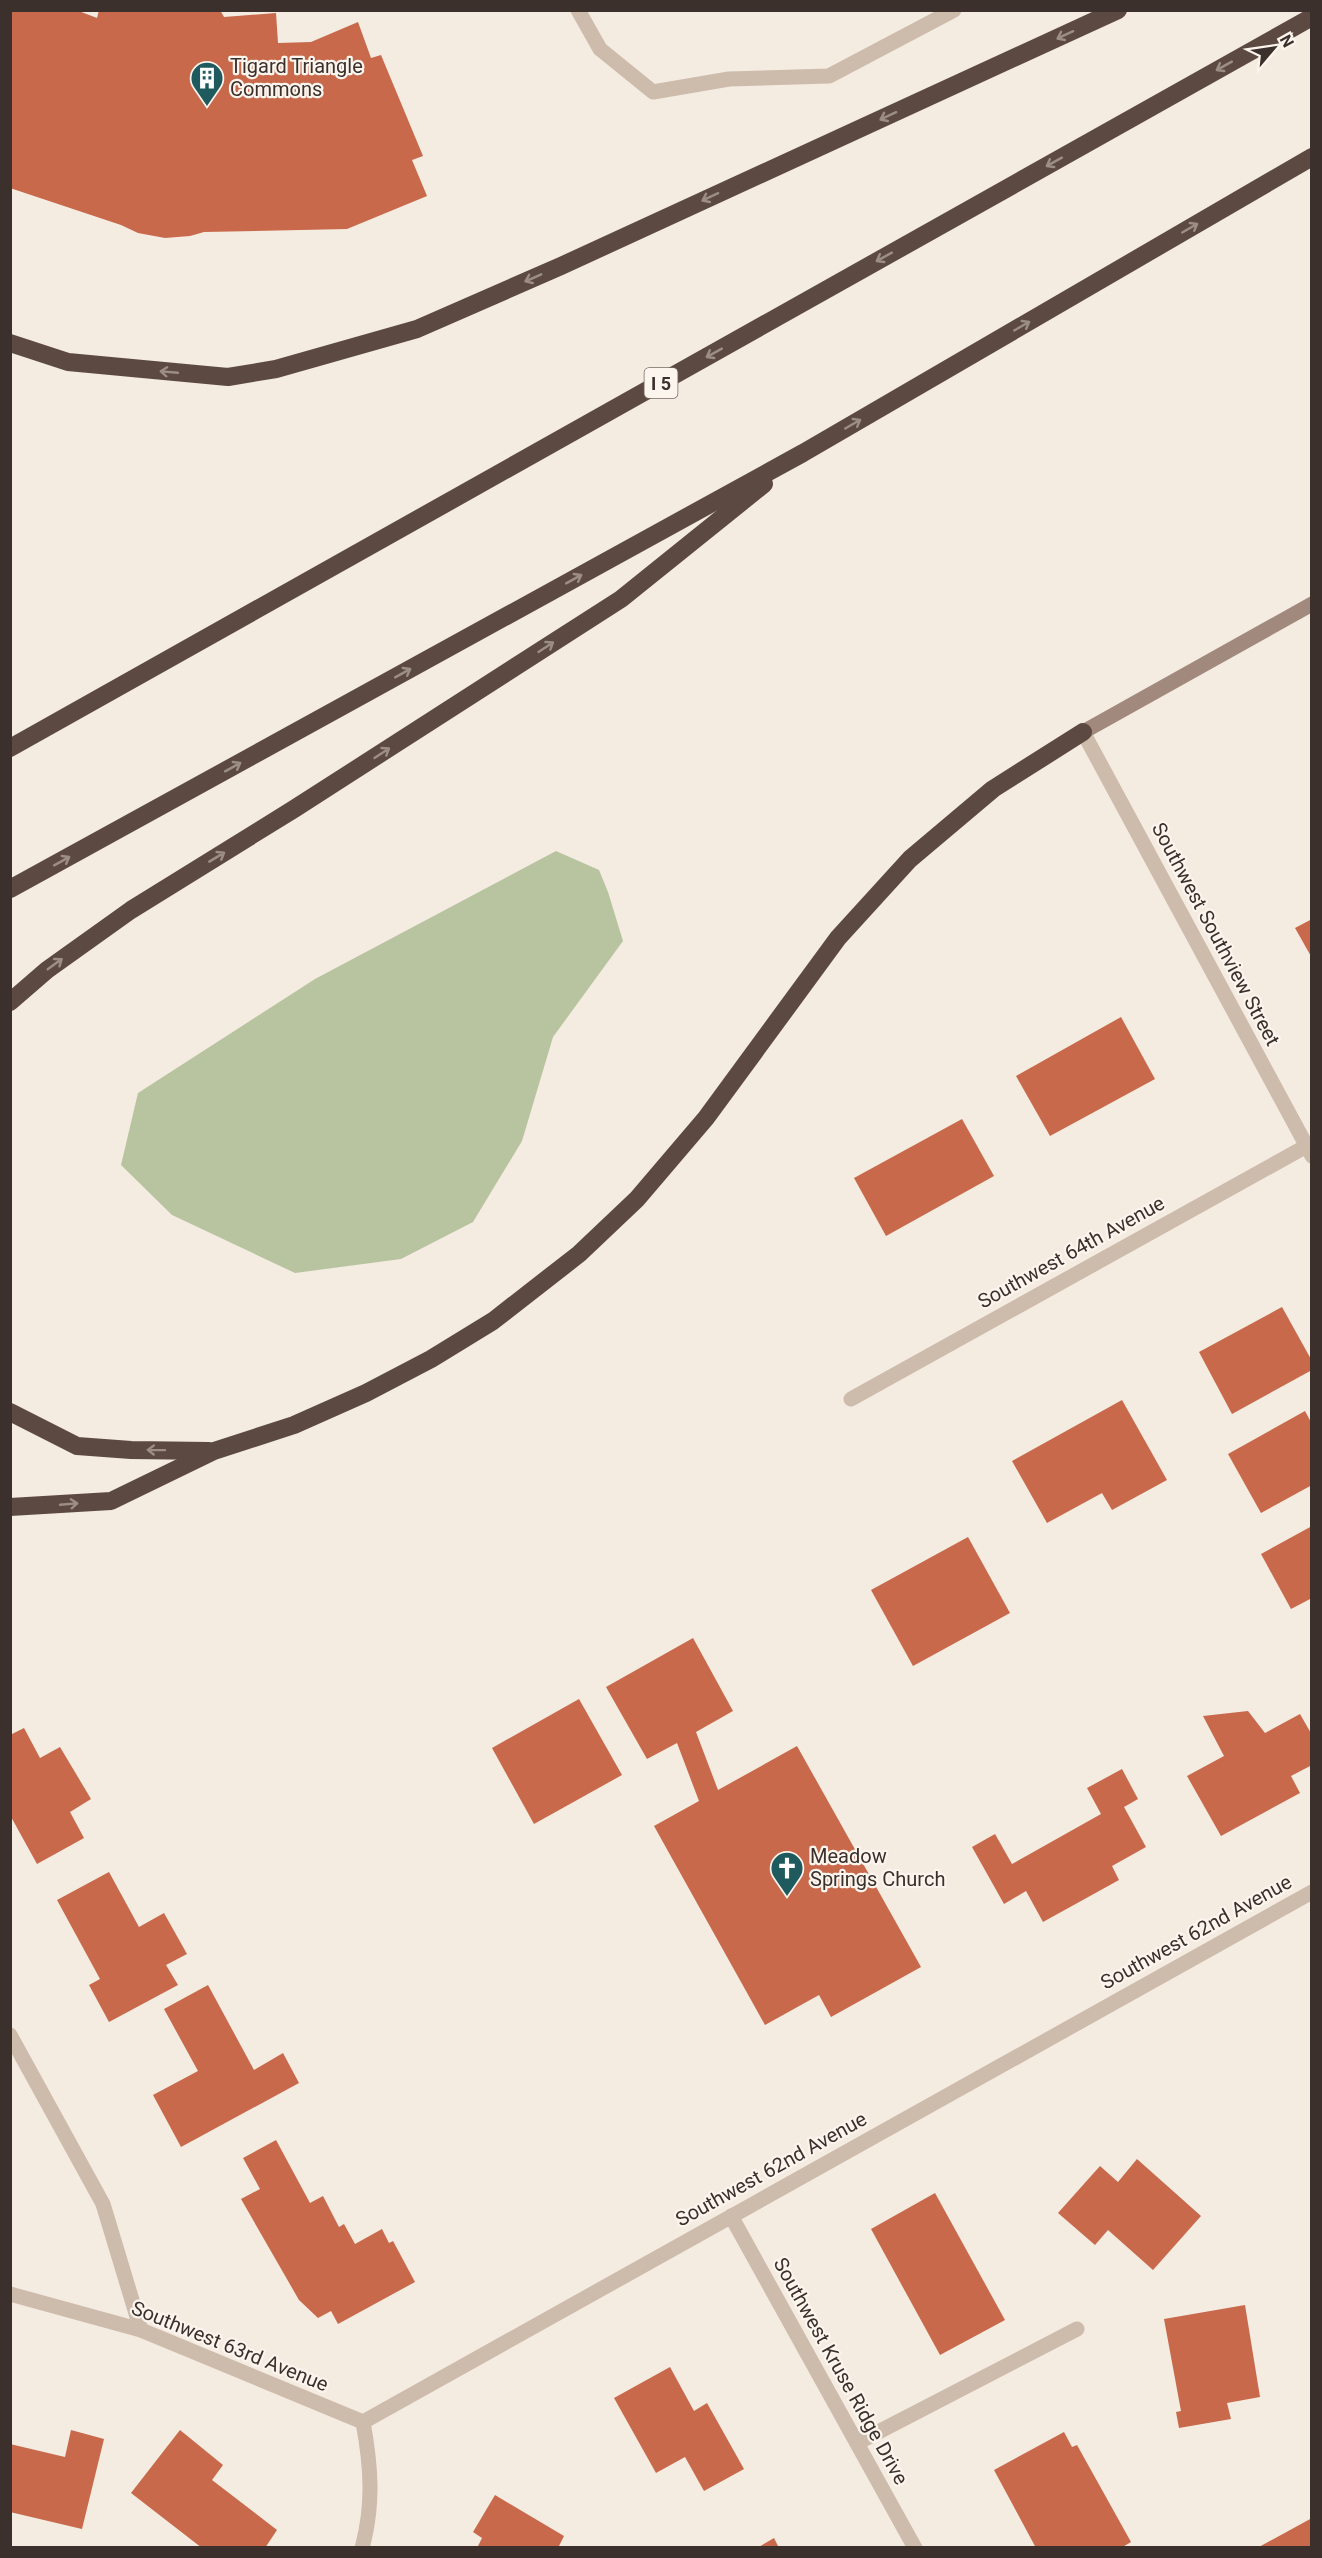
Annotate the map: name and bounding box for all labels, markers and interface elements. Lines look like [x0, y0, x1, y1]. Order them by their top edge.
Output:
north arrow [1244, 18, 1304, 78]
one-way arrow [1057, 29, 1075, 41]
text: N [1276, 31, 1298, 51]
place label: Tigard Triangle Commons [230, 54, 363, 101]
building icon: Tigard Triangle Commons [189, 60, 225, 107]
one-way arrow [1216, 60, 1233, 72]
one-way arrow [879, 111, 897, 122]
one-way arrow [1046, 156, 1063, 168]
one-way arrow [702, 192, 720, 203]
one-way arrow [1181, 222, 1198, 234]
one-way arrow [876, 251, 893, 263]
one-way arrow [524, 273, 543, 284]
one-way arrow [1013, 319, 1030, 331]
one-way arrow [706, 347, 723, 359]
one-way arrow [160, 366, 180, 377]
road number: I 5 [644, 368, 678, 398]
one-way arrow [844, 417, 861, 429]
one-way arrow [565, 573, 582, 585]
one-way arrow [537, 641, 554, 653]
one-way arrow [394, 667, 412, 678]
one-way arrow [373, 747, 390, 759]
one-way arrow [223, 761, 241, 772]
street label: Southwest Southview Street [1147, 818, 1285, 1050]
one-way arrow [208, 850, 225, 862]
one-way arrow [53, 855, 70, 867]
one-way arrow [46, 958, 62, 970]
street label: Southwest 64th Avenue [973, 1191, 1169, 1313]
one-way arrow [146, 1444, 166, 1456]
one-way arrow [58, 1498, 78, 1509]
place label: Meadow Springs Church [810, 1844, 945, 1891]
church icon: Meadow Springs Church [769, 1850, 805, 1897]
street label: Southwest 62nd Avenue [1096, 1870, 1296, 1994]
street label: Southwest 62nd Avenue [671, 2107, 871, 2231]
street label: Southwest Kruse Ridge Drive [769, 2253, 913, 2489]
street label: Southwest 63rd Avenue [128, 2296, 332, 2396]

